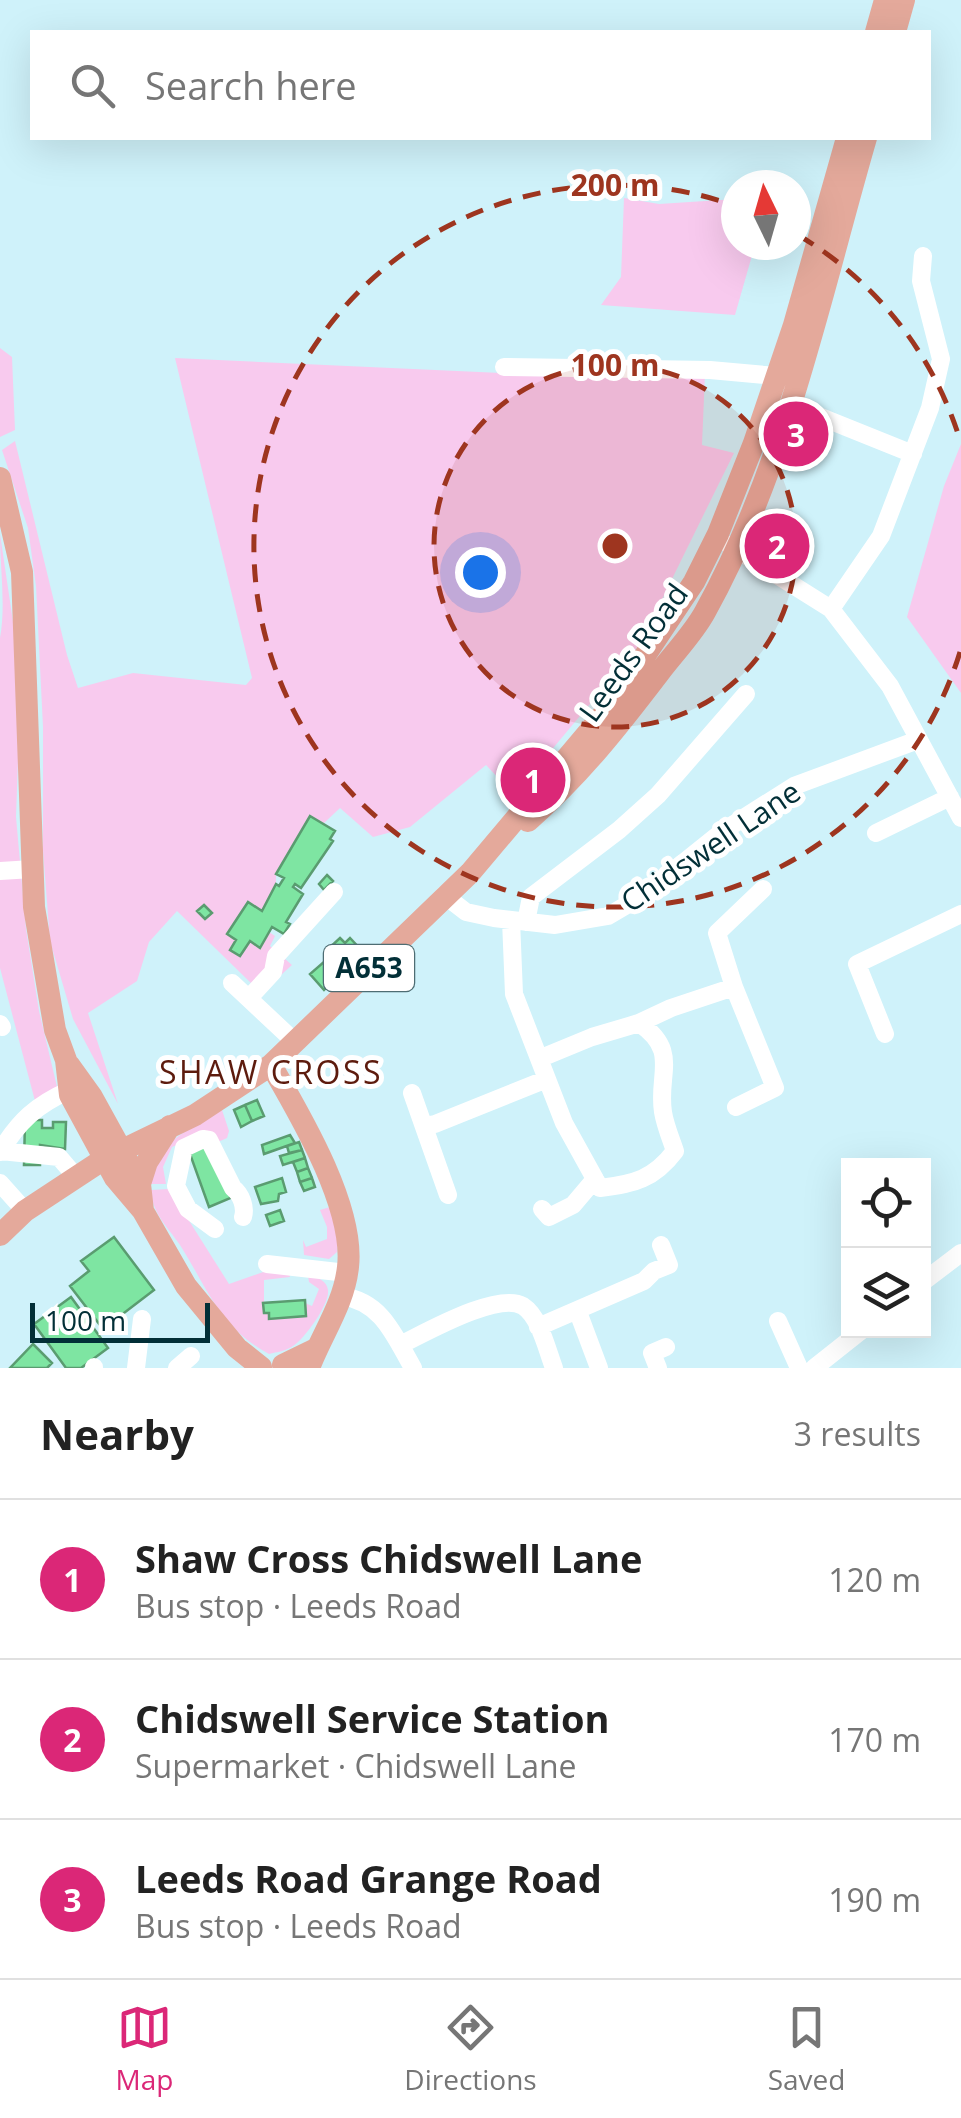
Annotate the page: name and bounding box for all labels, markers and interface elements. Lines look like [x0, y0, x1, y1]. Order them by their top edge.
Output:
search box [30, 30, 931, 140]
icon: search [65, 58, 120, 113]
text: Search here [145, 59, 357, 111]
text: 200 m [571, 164, 659, 205]
north arrow [721, 170, 811, 260]
text: 100 m [571, 344, 659, 385]
pin: 3 [764, 396, 828, 472]
pin: 2 [744, 508, 810, 584]
centre of rings [597, 528, 633, 564]
your location [455, 547, 506, 598]
street label: Leeds Road [569, 575, 697, 729]
pin: 1 [500, 742, 566, 818]
street label: Chidswell Lane [612, 771, 808, 921]
road number: A653 [324, 945, 414, 991]
district label: SHAW CROSS [159, 1050, 383, 1093]
map controls [841, 1158, 931, 1338]
button: locate [841, 1158, 931, 1248]
button: layers [841, 1248, 931, 1338]
scale bar [30, 1298, 210, 1342]
text: 100 m [45, 1301, 126, 1339]
text: Nearby [40, 1405, 194, 1462]
text: 3 results [794, 1412, 921, 1455]
text: Shaw Cross Chidswell Lane [135, 1532, 643, 1584]
text: 1 [63, 1558, 82, 1601]
text: 120 m [828, 1558, 921, 1601]
text: Bus stop · Leeds Road [135, 1584, 462, 1627]
text: Chidswell Service Station [135, 1692, 609, 1744]
text: 2 [63, 1718, 82, 1761]
text: 170 m [828, 1718, 921, 1761]
text: Supermarket · Chidswell Lane [135, 1744, 577, 1787]
text: Leeds Road Grange Road [135, 1852, 602, 1904]
text: 3 [63, 1878, 82, 1921]
text: 190 m [828, 1878, 921, 1921]
text: Bus stop · Leeds Road [135, 1904, 462, 1947]
tab: Map [115, 2000, 173, 2098]
tab: Directions [404, 2000, 537, 2098]
tab: Saved [768, 2000, 845, 2098]

